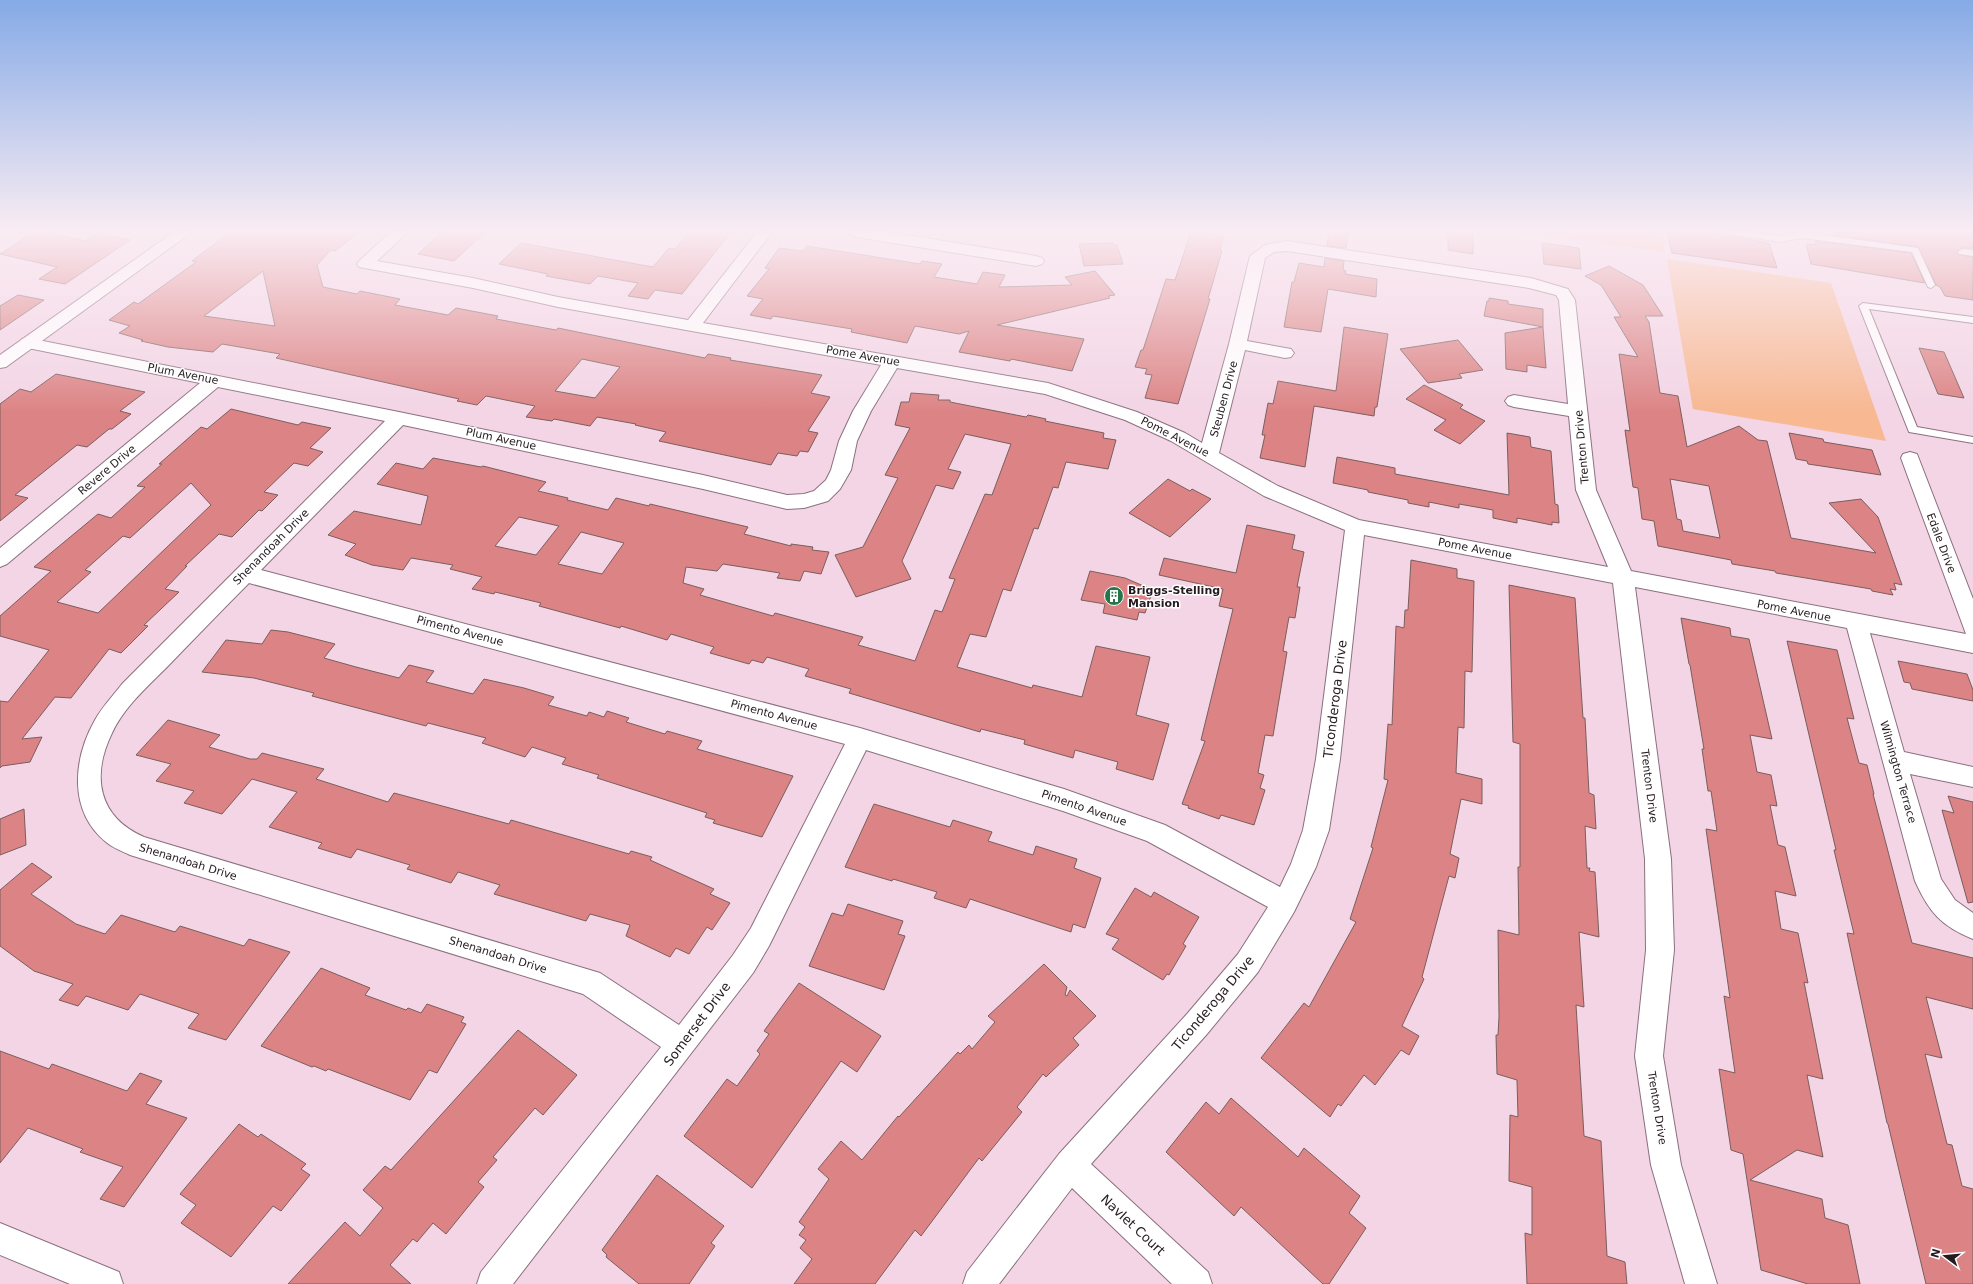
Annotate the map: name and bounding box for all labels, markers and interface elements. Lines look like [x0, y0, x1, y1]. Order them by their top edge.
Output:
street label: Pome Avenue [825, 343, 901, 369]
street label: Steuben Drive [1208, 359, 1241, 439]
street label: Plum Avenue [147, 361, 220, 387]
street label: Trenton Drive [1572, 409, 1592, 485]
street label: Pome Avenue [1139, 414, 1211, 460]
street label: Plum Avenue [465, 425, 538, 453]
street label: Revere Drive [76, 442, 139, 498]
street label: Shenandoah Drive [230, 506, 312, 588]
street label: Edale Drive [1924, 511, 1958, 575]
street label: Pome Avenue [1437, 535, 1513, 563]
place label: Briggs-Stelling Mansion [1128, 584, 1220, 610]
building icon: Briggs-Stelling Mansion [1103, 585, 1125, 607]
street label: Pome Avenue [1756, 597, 1832, 625]
street label: Pimento Avenue [415, 613, 505, 649]
street label: Ticonderoga Drive [1320, 639, 1350, 760]
street label: Pimento Avenue [729, 697, 819, 733]
street label: Wilmington Terrace [1877, 719, 1919, 825]
street label: Trenton Drive [1638, 748, 1660, 824]
street label: Pimento Avenue [1040, 787, 1129, 829]
street label: Shenandoah Drive [137, 841, 239, 883]
street label: Shenandoah Drive [447, 934, 549, 976]
street label: Ticonderoga Drive [1168, 953, 1257, 1054]
street label: Somerset Drive [661, 979, 733, 1069]
street label: Trenton Drive [1645, 1069, 1669, 1146]
street label: Navlet Court [1098, 1192, 1168, 1258]
north arrow [1925, 1236, 1965, 1276]
text: N [1928, 1247, 1943, 1260]

